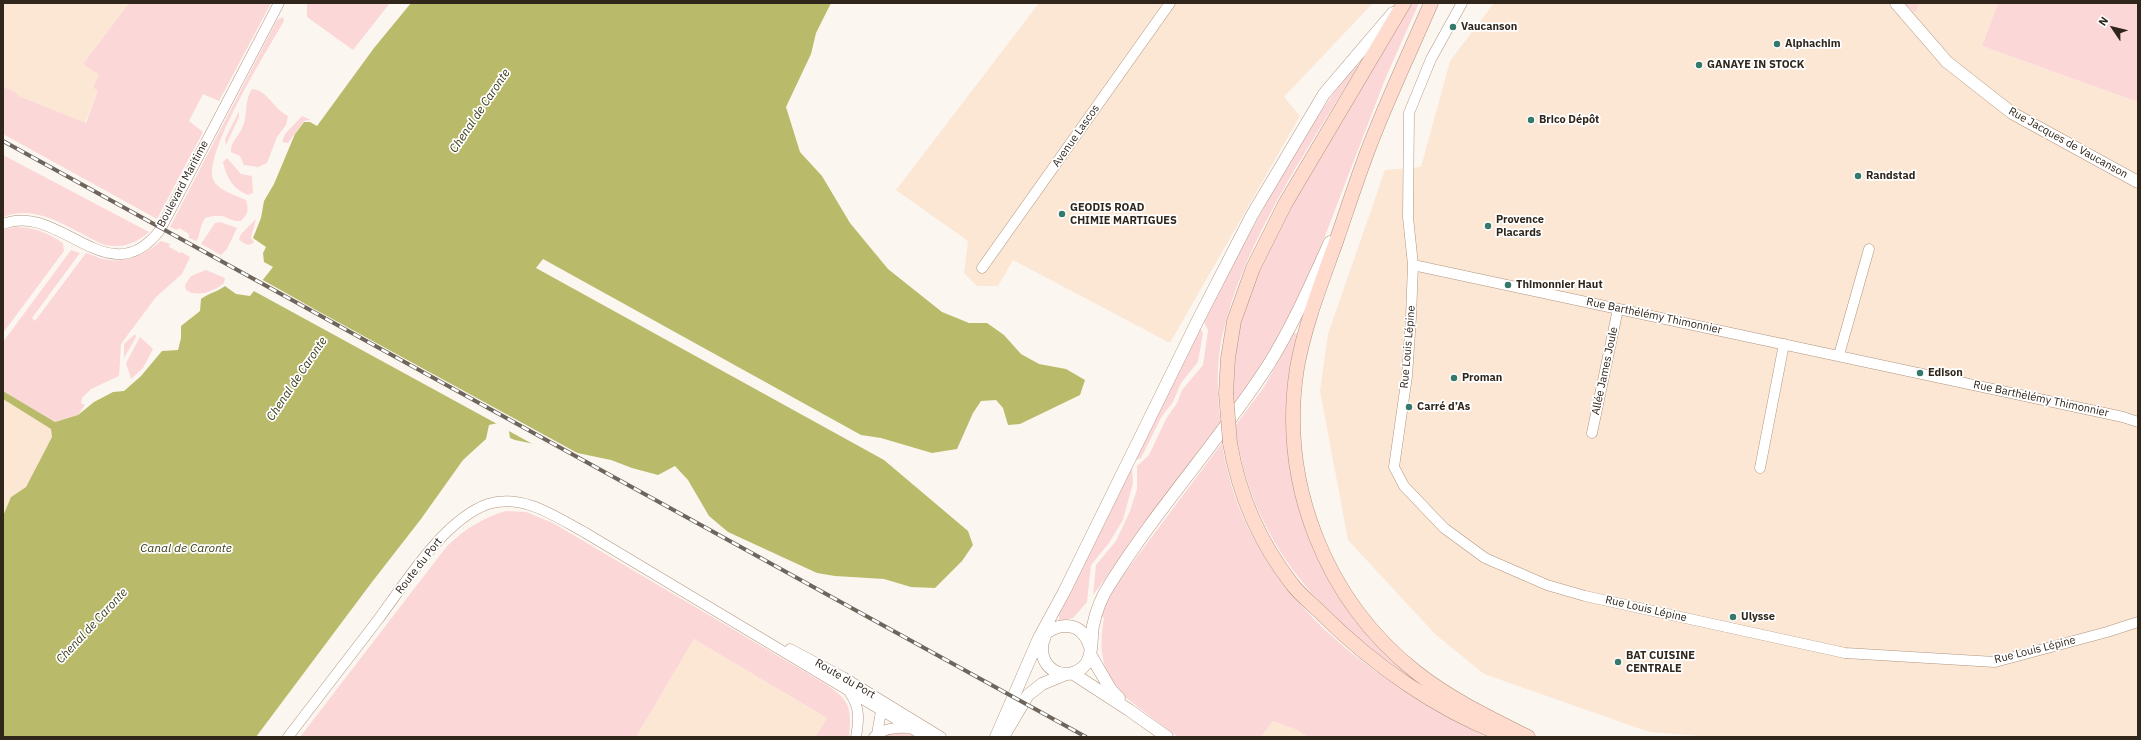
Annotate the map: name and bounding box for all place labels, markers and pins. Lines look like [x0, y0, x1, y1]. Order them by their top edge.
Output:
place label: Vaucanson [1461, 20, 1517, 34]
marker: Vaucanson [1448, 22, 1458, 32]
place label: Alphachim [1785, 37, 1841, 51]
marker: Alphachim [1772, 39, 1782, 49]
place label: GANAYE IN STOCK [1707, 58, 1804, 72]
marker: GANAYE IN STOCK [1694, 60, 1704, 70]
place label: Brico Dépôt [1539, 113, 1599, 127]
marker: Brico Dépôt [1526, 115, 1536, 125]
place label: Randstad [1866, 169, 1915, 183]
marker: Randstad [1853, 171, 1863, 181]
place label: GEODIS ROAD CHIMIE MARTIGUES [1070, 201, 1177, 227]
marker: GEODIS ROAD CHIMIE MARTIGUES [1057, 209, 1067, 219]
place label: Provence Placards [1496, 213, 1544, 239]
marker: Provence Placards [1483, 221, 1493, 231]
place label: Thimonnier Haut [1516, 278, 1603, 292]
marker: Thimonnier Haut [1503, 280, 1513, 290]
place label: Edison [1928, 366, 1963, 380]
marker: Edison [1915, 368, 1925, 378]
place label: Proman [1462, 371, 1502, 385]
marker: Proman [1449, 373, 1459, 383]
place label: Carré d’As [1417, 400, 1470, 414]
marker: Carré d’As [1404, 402, 1414, 412]
place label: Ulysse [1741, 610, 1775, 624]
marker: Ulysse [1728, 612, 1738, 622]
place label: BAT CUISINE CENTRALE [1626, 649, 1695, 675]
marker: BAT CUISINE CENTRALE [1613, 657, 1623, 667]

